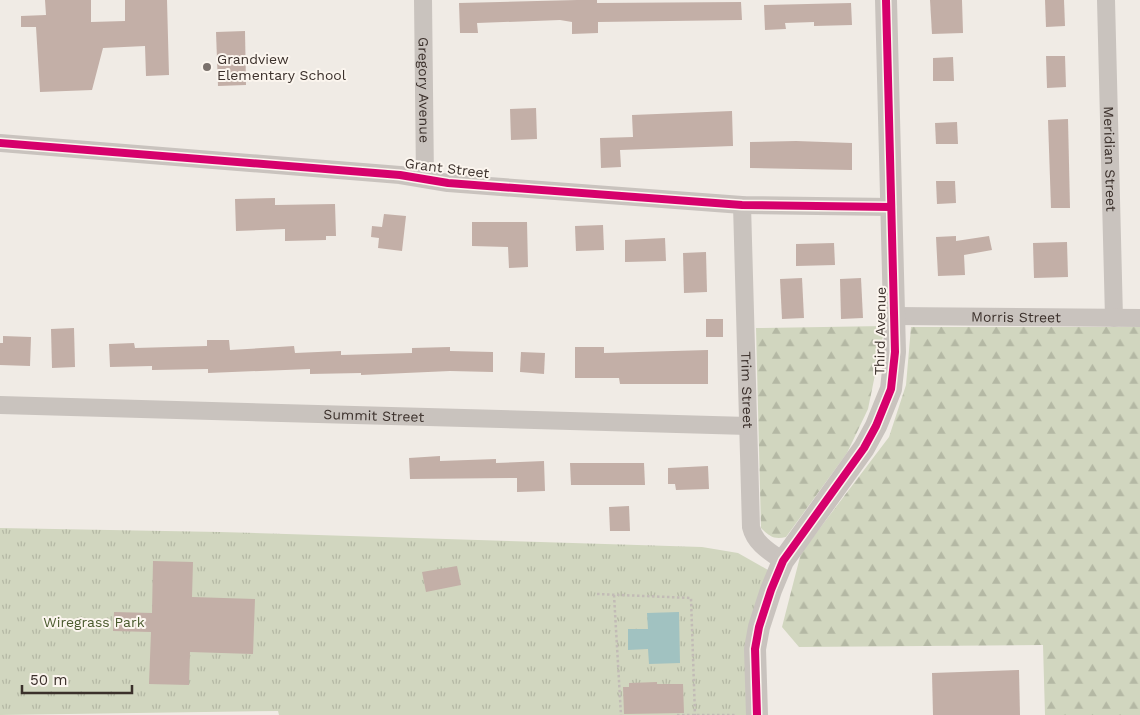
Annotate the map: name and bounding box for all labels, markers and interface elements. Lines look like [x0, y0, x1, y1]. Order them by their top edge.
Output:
street label: Gregory Avenue [415, 37, 433, 143]
place label: Grandview Elementary School [217, 51, 347, 83]
marker: Grandview Elementary School [201, 61, 213, 73]
street label: Meridian Street [1101, 106, 1119, 212]
street label: Grant Street [404, 155, 490, 181]
street label: Third Avenue [871, 287, 889, 375]
street label: Morris Street [971, 309, 1061, 325]
street label: Trim Street [738, 351, 756, 429]
street label: Summit Street [323, 406, 425, 425]
park label: Wiregrass Park [43, 614, 145, 630]
scale bar [22, 662, 132, 694]
text: 50 m [30, 671, 67, 689]

